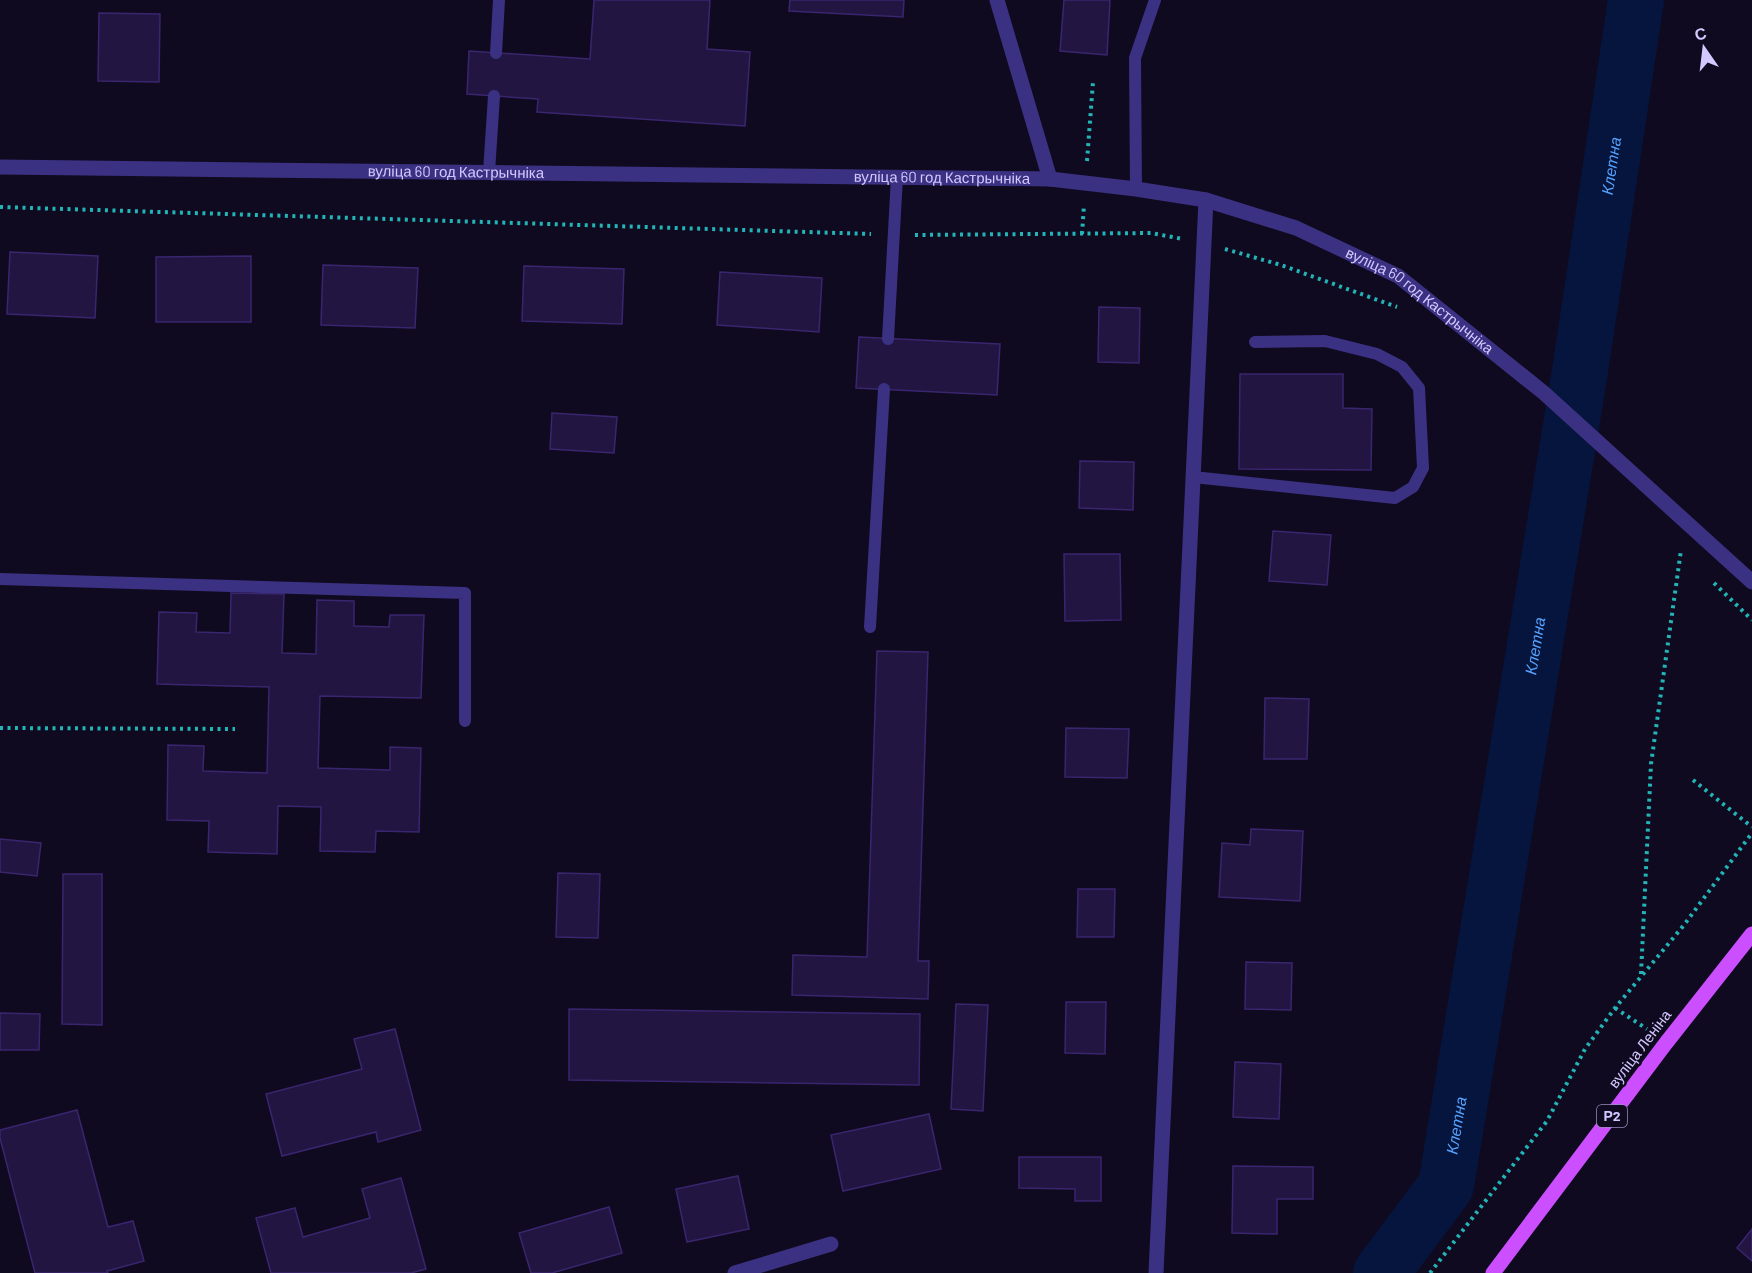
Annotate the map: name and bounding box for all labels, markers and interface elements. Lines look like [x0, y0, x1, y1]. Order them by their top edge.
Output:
north arrow [1674, 18, 1734, 78]
text: С [1692, 22, 1709, 44]
water label: Клетна [1597, 135, 1624, 196]
street label: вуліца 60 год Кастрычніка [368, 161, 545, 181]
street label: вуліца 60 год Кастрычніка [854, 167, 1031, 187]
street label: вуліца 60 год Кастрычніка [1343, 243, 1498, 358]
water label: Клетна [1520, 615, 1548, 676]
street label: вуліца Леніна [1604, 1005, 1675, 1091]
water label: Клетна [1441, 1095, 1470, 1156]
road number: Р2 [1597, 1105, 1627, 1127]

